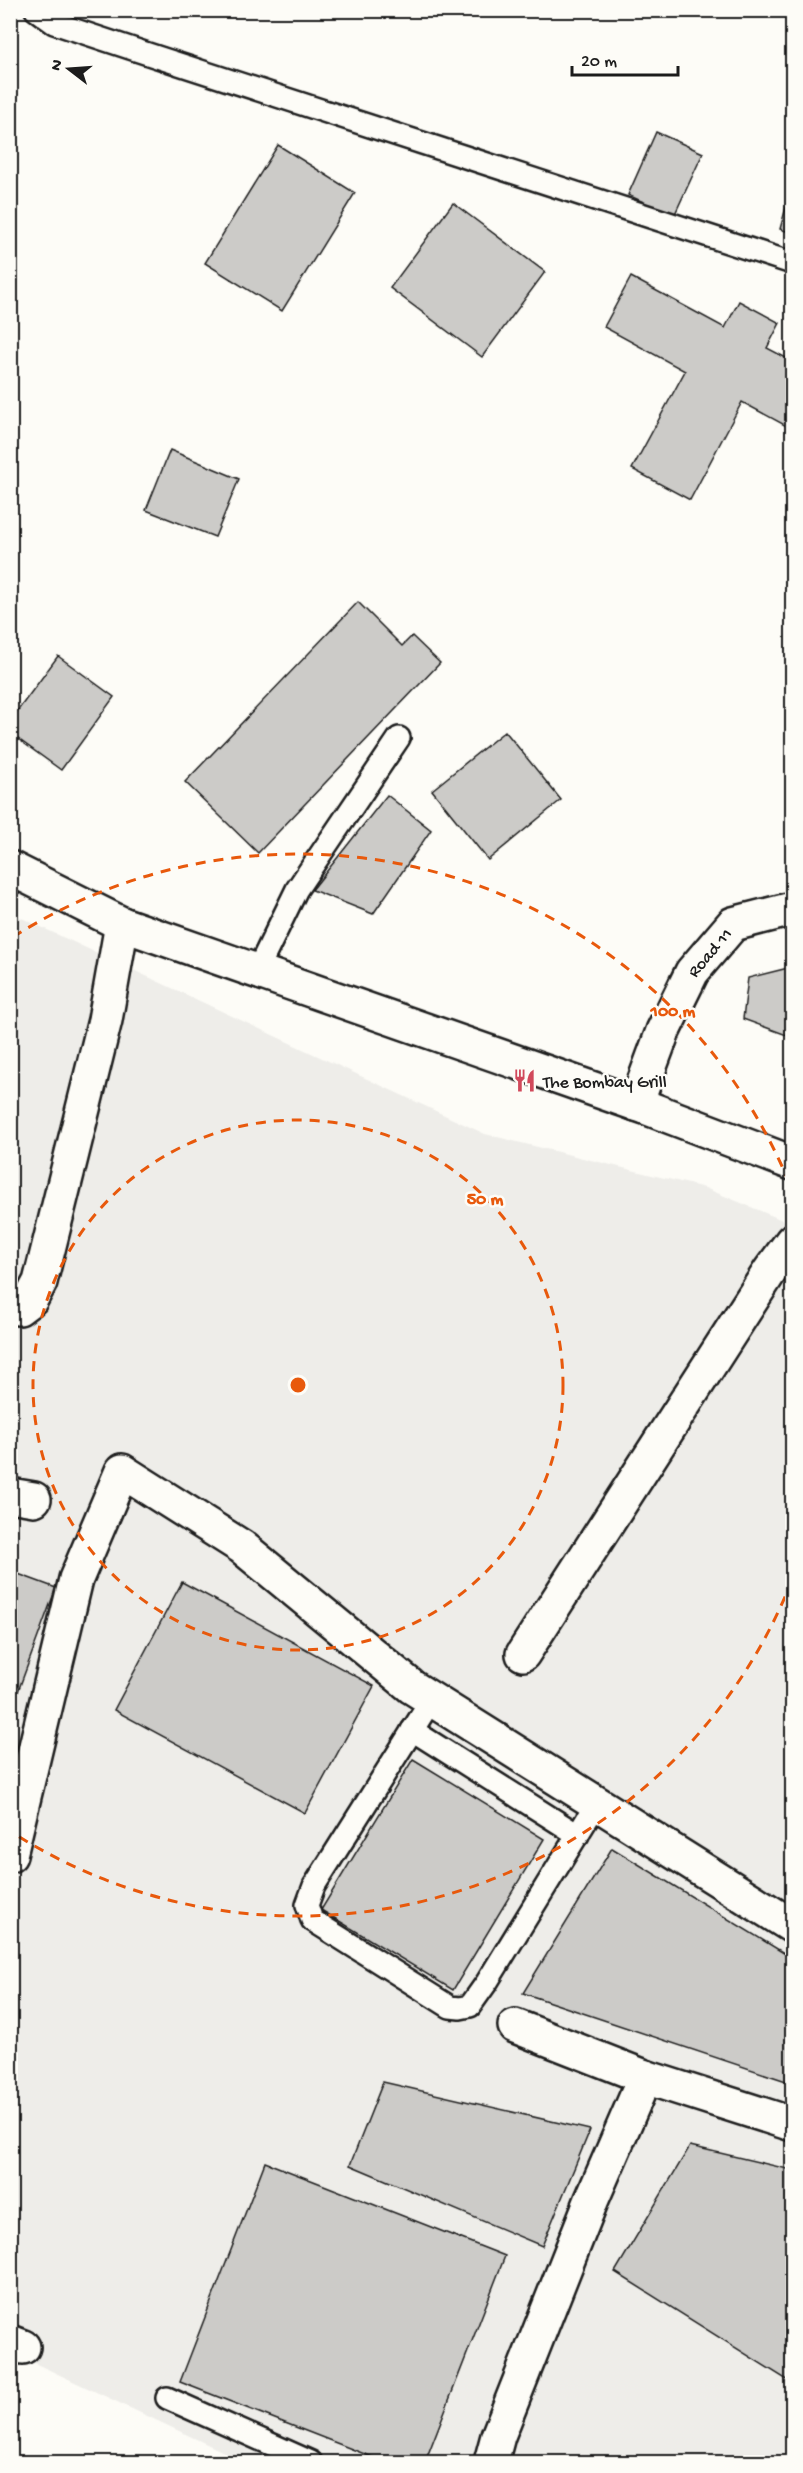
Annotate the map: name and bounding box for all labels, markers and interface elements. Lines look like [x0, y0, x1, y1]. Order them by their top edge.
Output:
north arrow [39, 39, 99, 99]
scale bar [572, 39, 678, 77]
text: 20 m [581, 52, 617, 73]
text: N [47, 57, 69, 73]
street label: Road 11 [684, 925, 738, 982]
text: 100 m [650, 1002, 696, 1023]
restaurant icon: The Bombay Grill [512, 1068, 538, 1094]
place label: The Bombay Grill [542, 1073, 667, 1094]
text: 50 m [467, 1190, 504, 1211]
centre of rings [288, 1375, 308, 1395]

